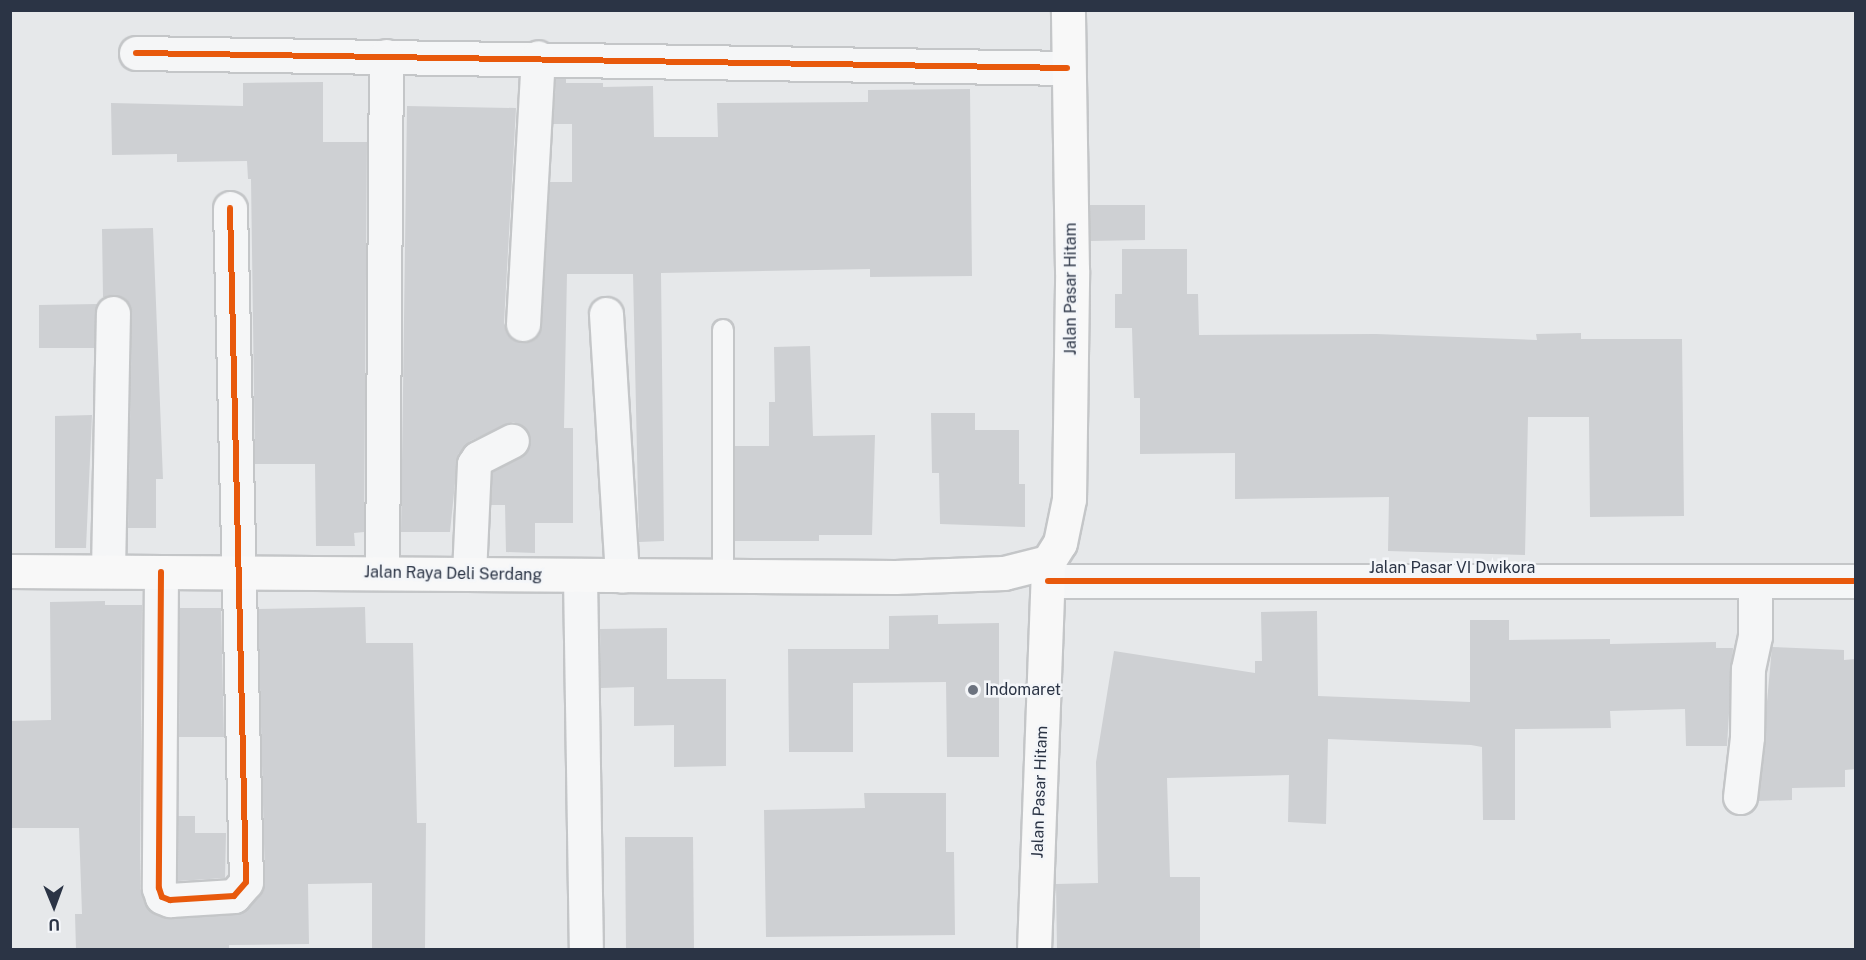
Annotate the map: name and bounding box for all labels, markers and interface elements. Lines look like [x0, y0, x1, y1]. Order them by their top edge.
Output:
street label: Jalan Pasar Hitam [1061, 223, 1081, 355]
street label: Jalan Pasar VI Dwikora [1368, 558, 1536, 578]
street label: Jalan Raya Deli Serdang [364, 563, 542, 585]
place label: Indomaret [985, 680, 1061, 700]
marker: Indomaret [966, 683, 980, 697]
street label: Jalan Pasar Hitam [1028, 725, 1052, 859]
north arrow [24, 876, 84, 936]
text: U [48, 915, 60, 934]

